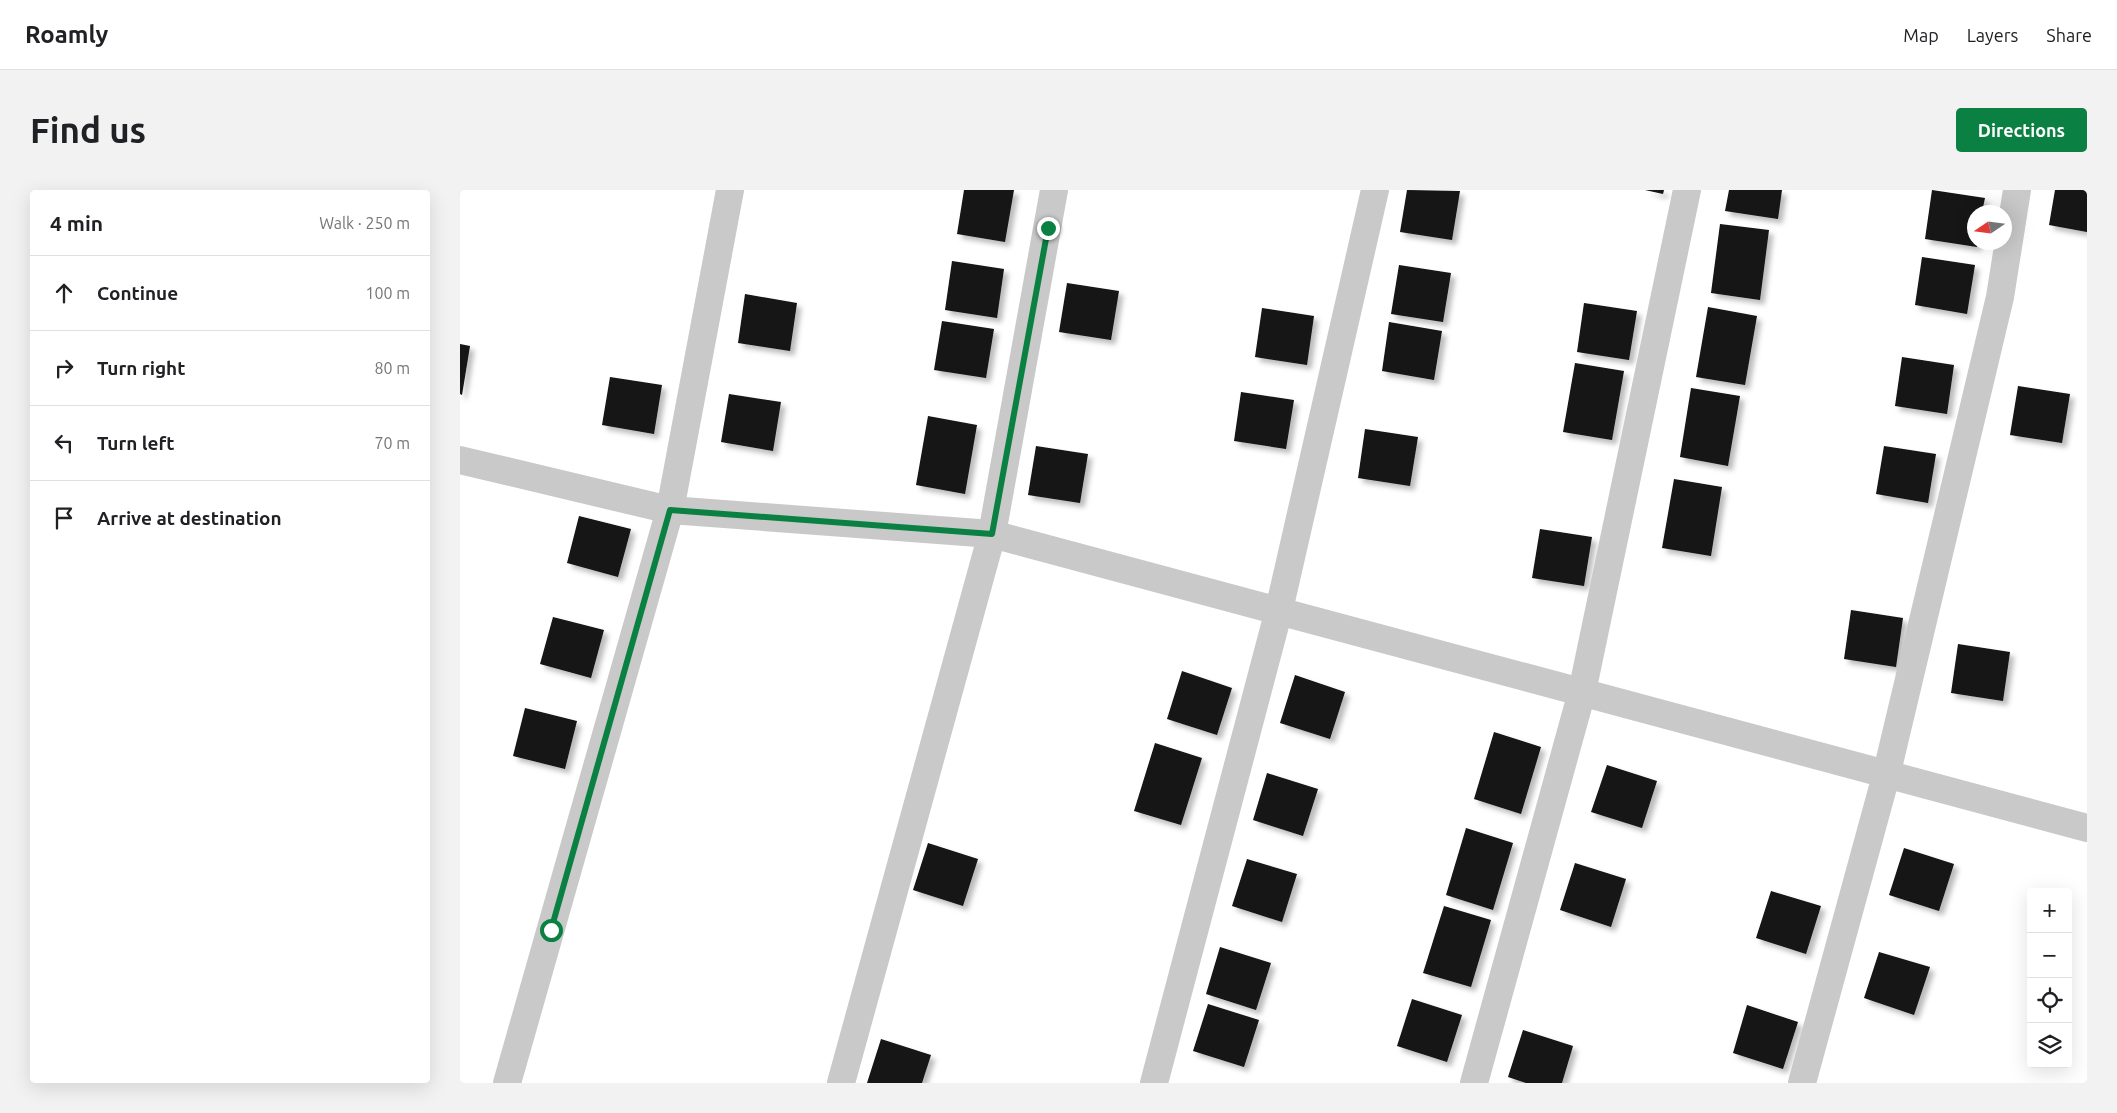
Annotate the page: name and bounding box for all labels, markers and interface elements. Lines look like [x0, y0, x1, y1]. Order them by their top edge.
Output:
text: Roamly [25, 21, 108, 48]
text: Map [1903, 25, 1939, 45]
text: Layers [1967, 25, 2018, 45]
text: Share [2046, 25, 2092, 45]
button: Directions [1956, 108, 2087, 152]
text: Find us [30, 110, 146, 150]
north arrow [1967, 205, 2012, 250]
text: 4 min [50, 211, 103, 235]
text: Walk · 250 m [319, 214, 410, 232]
route end [1037, 217, 1060, 240]
icon: ahead [50, 279, 78, 307]
text: Continue [97, 282, 178, 304]
text: 100 m [365, 284, 410, 302]
icon: right [50, 354, 78, 382]
text: Turn right [97, 357, 185, 379]
text: 80 m [374, 359, 410, 377]
icon: left [50, 429, 78, 457]
text: Turn left [97, 432, 175, 454]
text: 70 m [374, 434, 410, 452]
icon: arrive [50, 504, 78, 532]
text: Arrive at destination [97, 507, 282, 529]
map controls [2027, 888, 2072, 1068]
button: + [2027, 888, 2072, 933]
route start [540, 919, 563, 942]
button: − [2027, 933, 2072, 978]
button: locate [2027, 978, 2072, 1023]
button: layers [2027, 1023, 2072, 1068]

